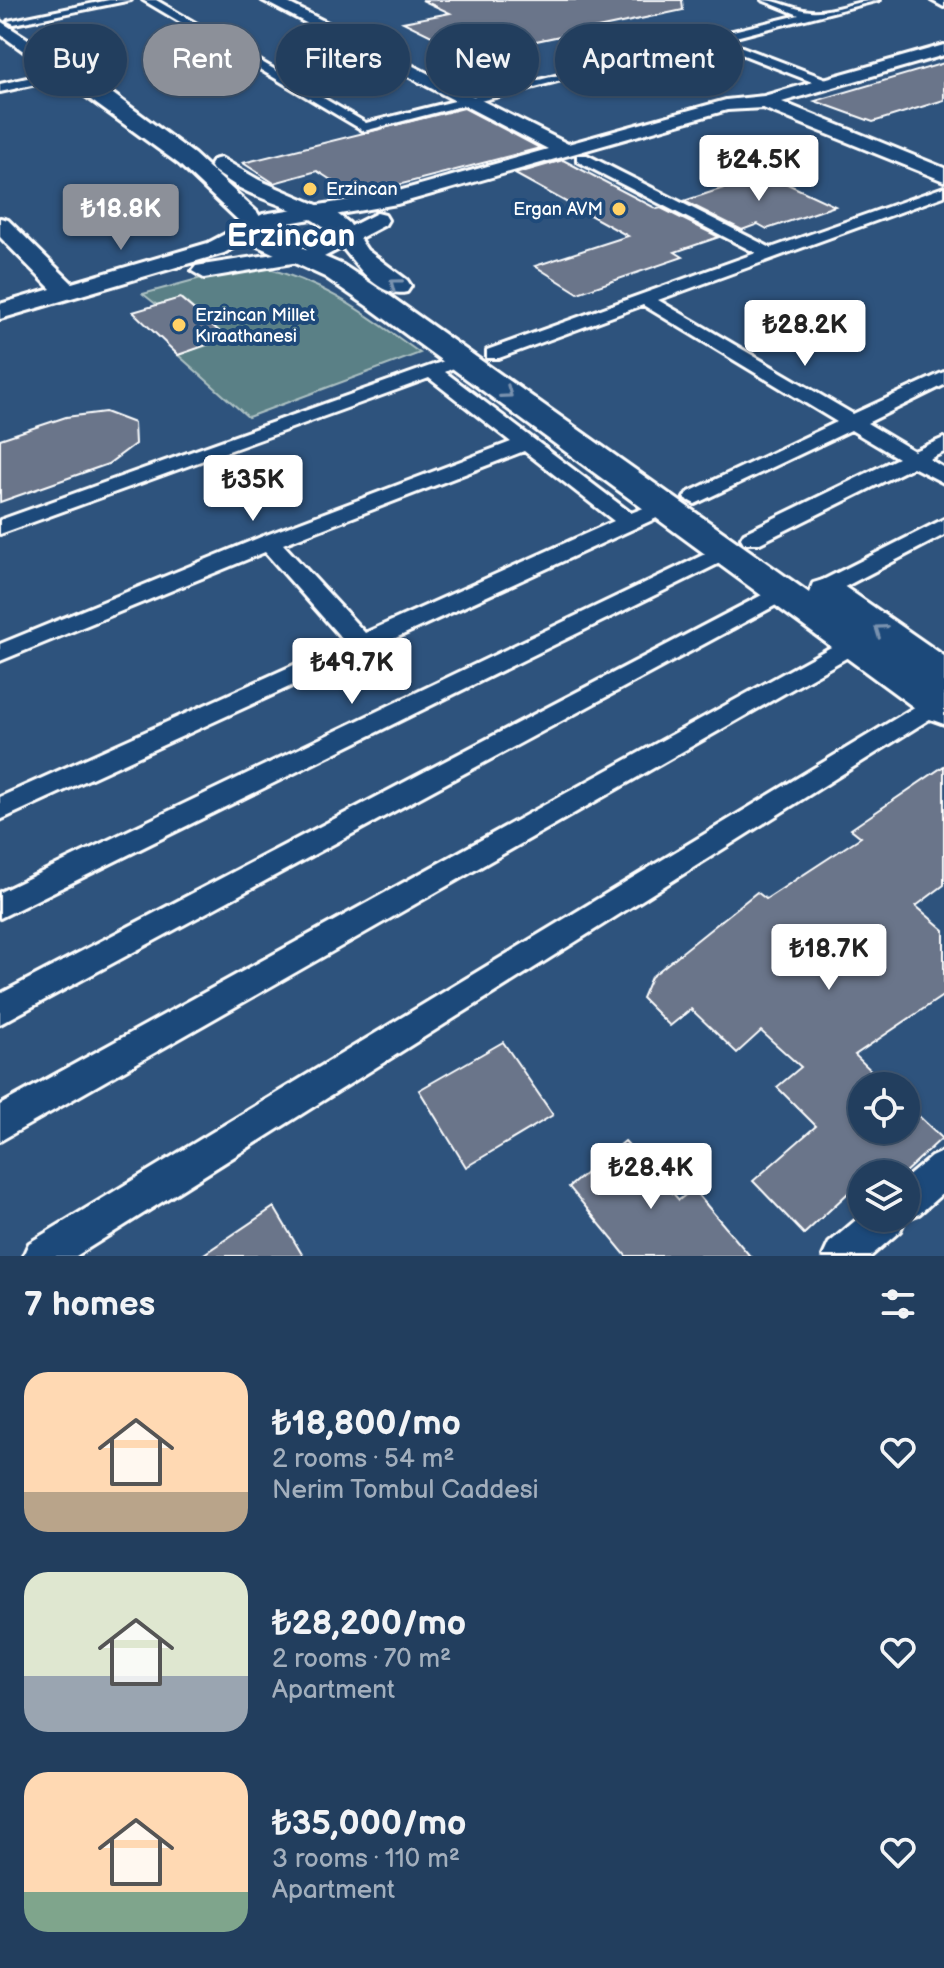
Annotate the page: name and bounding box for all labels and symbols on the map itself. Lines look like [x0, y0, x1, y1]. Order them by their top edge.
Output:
pin: ₺24.5K [694, 135, 824, 203]
place label: Erzincan [326, 179, 398, 200]
marker: Erzincan [301, 180, 319, 198]
pin: ₺18.8K [56, 184, 186, 252]
place label: Ergan AVM [513, 199, 603, 220]
marker: Ergan AVM [610, 200, 628, 218]
district label: Erzincan [227, 217, 355, 256]
one-way arrow [389, 279, 404, 293]
pin: ₺28.2K [740, 300, 870, 368]
place label: Erzincan Millet Kıraathanesi [195, 305, 316, 347]
marker: Erzincan Millet Kıraathanesi [170, 316, 188, 334]
one-way arrow [499, 384, 513, 398]
pin: ₺35K [206, 455, 300, 523]
one-way arrow [875, 625, 889, 640]
pin: ₺49.7K [287, 638, 417, 706]
pin: ₺18.7K [764, 924, 894, 992]
pin: ₺28.4K [586, 1143, 716, 1211]

